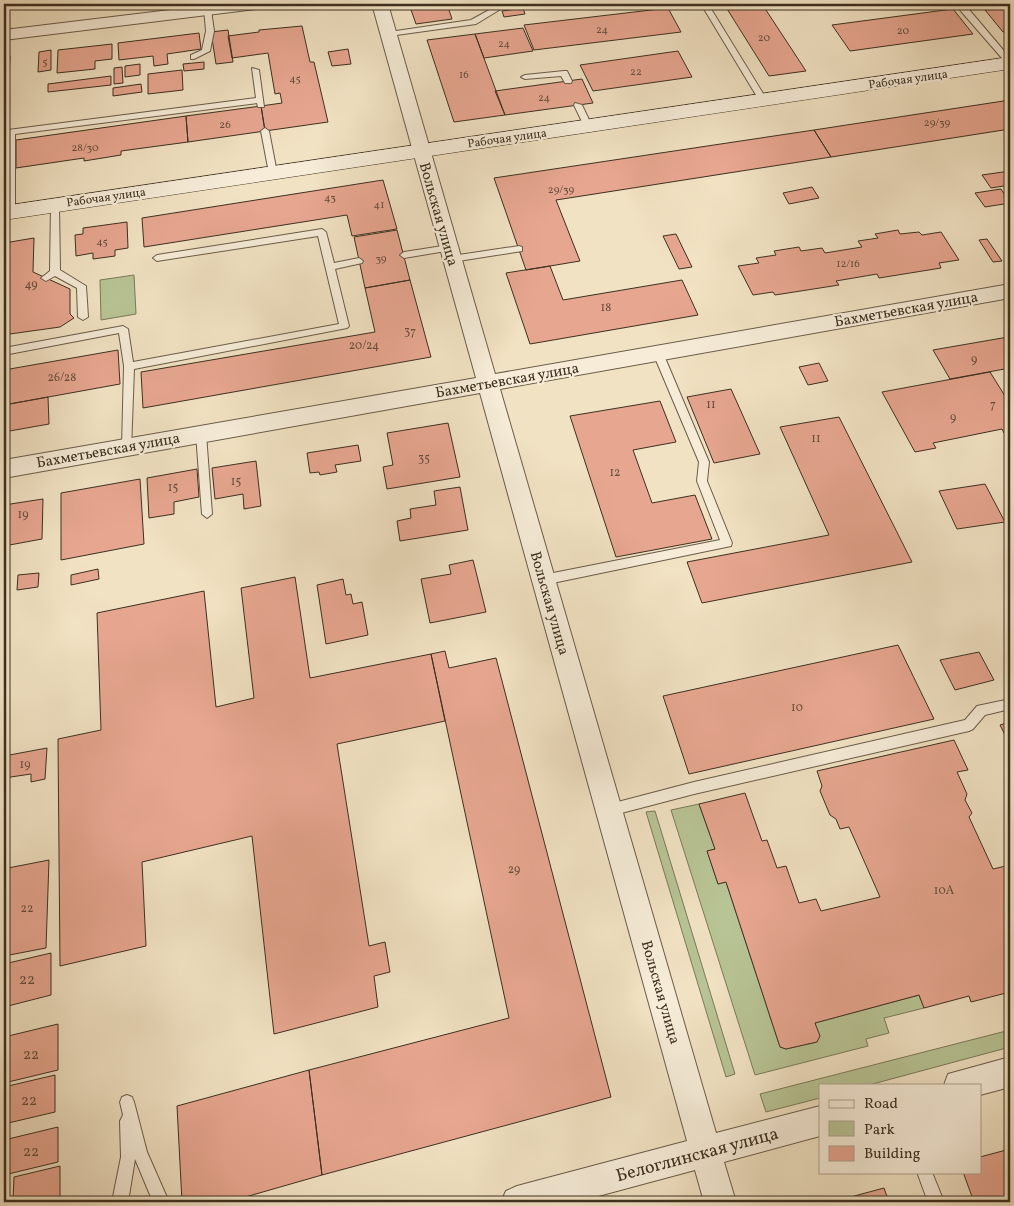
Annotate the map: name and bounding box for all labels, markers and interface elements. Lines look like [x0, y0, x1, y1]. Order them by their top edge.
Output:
house number: 24 [596, 23, 608, 38]
house number: 20 [897, 24, 910, 39]
house number: 20 [758, 31, 771, 46]
house number: 24 [498, 37, 510, 52]
house number: 5 [42, 55, 48, 70]
house number: 22 [630, 65, 642, 80]
street label: Рабочая улица [868, 67, 949, 93]
house number: 16 [459, 68, 469, 83]
house number: 45 [289, 72, 301, 87]
house number: 24 [538, 91, 550, 106]
house number: 29/39 [924, 116, 950, 131]
house number: 26 [219, 118, 231, 133]
street label: Рабочая улица [467, 126, 548, 152]
house number: 28/30 [71, 141, 99, 156]
street label: Вольская улица [413, 160, 462, 269]
house number: 29/39 [548, 183, 574, 198]
street label: Рабочая улица [66, 185, 147, 211]
house number: 43 [324, 191, 336, 206]
house number: 41 [374, 198, 384, 213]
house number: 45 [96, 235, 108, 250]
house number: 39 [375, 252, 387, 267]
house number: 12/16 [836, 257, 860, 272]
house number: 49 [24, 277, 38, 293]
street label: Бахметьевская улица [833, 288, 980, 333]
house number: 18 [601, 300, 611, 316]
house number: 37 [404, 324, 416, 340]
house number: 20/24 [349, 338, 379, 354]
house number: 9 [971, 352, 977, 368]
street label: Бахметьевская улица [434, 359, 581, 404]
house number: 26/28 [48, 370, 76, 386]
house number: 11 [706, 397, 716, 413]
house number: 7 [990, 397, 996, 413]
house number: 9 [950, 410, 956, 426]
street label: Бахметьевская улица [35, 429, 182, 474]
house number: 11 [811, 431, 821, 447]
house number: 35 [418, 451, 430, 467]
house number: 12 [609, 465, 621, 481]
house number: 15 [231, 474, 241, 490]
house number: 15 [168, 480, 178, 496]
house number: 19 [18, 507, 28, 523]
street label: Вольская улица [524, 549, 573, 658]
house number: 10 [791, 700, 803, 716]
house number: 19 [20, 757, 30, 773]
house number: 29 [508, 862, 520, 878]
house number: 10А [934, 883, 955, 899]
house number: 22 [21, 901, 33, 917]
street label: Вольская улица [635, 938, 684, 1047]
house number: 22 [19, 970, 35, 991]
house number: 22 [23, 1045, 39, 1066]
legend [819, 1084, 982, 1174]
house number: 22 [21, 1091, 37, 1112]
text: Road [864, 1094, 898, 1115]
text: Park [864, 1120, 895, 1141]
street label: Белоглинская улица [613, 1122, 781, 1189]
house number: 22 [23, 1142, 39, 1163]
text: Building [864, 1144, 921, 1165]

